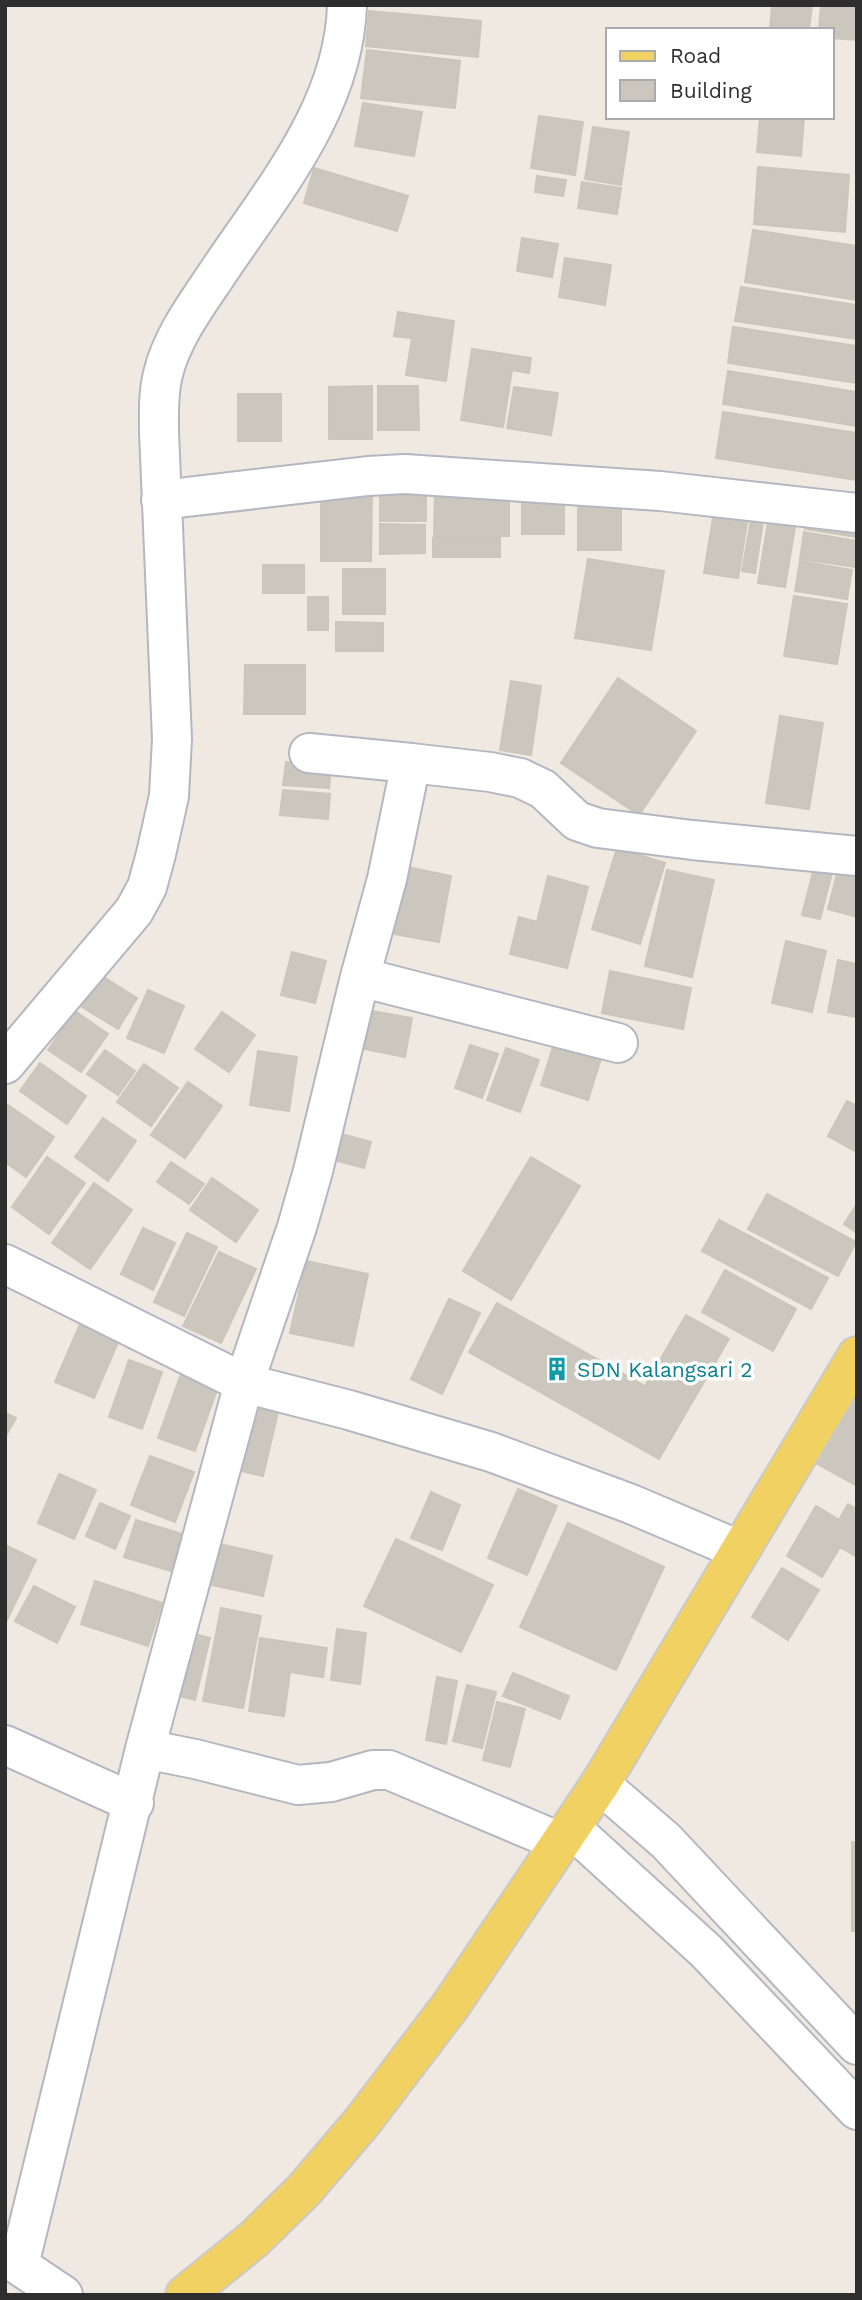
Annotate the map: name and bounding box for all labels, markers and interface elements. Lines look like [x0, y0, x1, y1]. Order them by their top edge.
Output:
legend [606, 28, 834, 119]
text: Road [670, 43, 721, 68]
text: Building [670, 78, 752, 103]
building icon: SDN Kalangsari 2 [543, 1355, 571, 1383]
place label: SDN Kalangsari 2 [577, 1357, 753, 1382]

